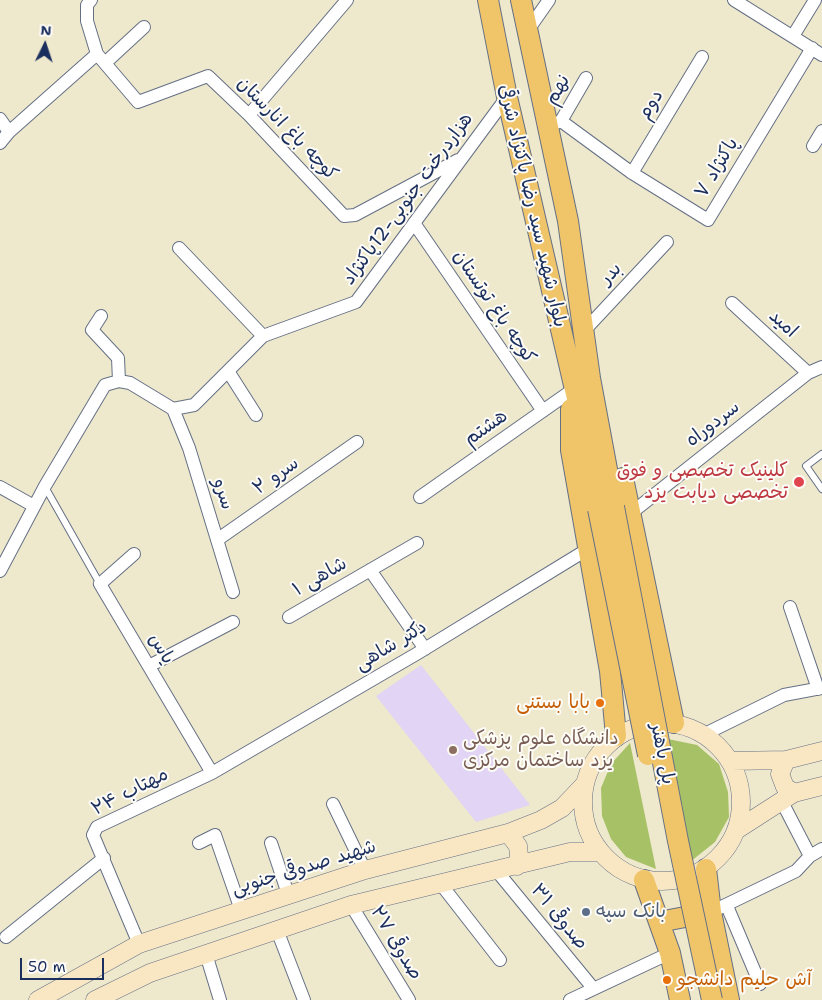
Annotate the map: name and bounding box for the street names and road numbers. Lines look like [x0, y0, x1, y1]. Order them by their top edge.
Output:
street label: نهم [540, 71, 576, 109]
street label: کوچه باغ انارستان [232, 72, 342, 186]
street label: بلوار شهید سید رضا پاکنژاد شرقی [493, 82, 571, 330]
street label: دوم [633, 86, 669, 124]
street label: هزاردرخت جنوبی-12پاکنژاد [338, 108, 478, 290]
street label: پاکنژاد ۷ [690, 134, 744, 202]
street label: کوچه باغ توتستان [448, 246, 540, 368]
street label: بدر [595, 258, 627, 290]
street label: امید [764, 305, 802, 343]
street label: سردوراه [681, 396, 745, 452]
street label: هشتم [460, 405, 512, 451]
street label: سرو ۲ [249, 452, 303, 500]
street label: سرو [207, 476, 239, 512]
street label: شاهی ۱ [289, 552, 351, 602]
street label: دکتر شاهی [351, 616, 431, 676]
street label: یاس [143, 629, 179, 669]
street label: پل باهنر [645, 722, 679, 786]
street label: مهتاب ۲۴ [88, 763, 172, 821]
street label: شهید صدوقی جنوبی [229, 835, 379, 901]
street label: صدوقی ۳۱ [525, 879, 593, 955]
street label: صدوقی ۲۷ [365, 902, 427, 984]

